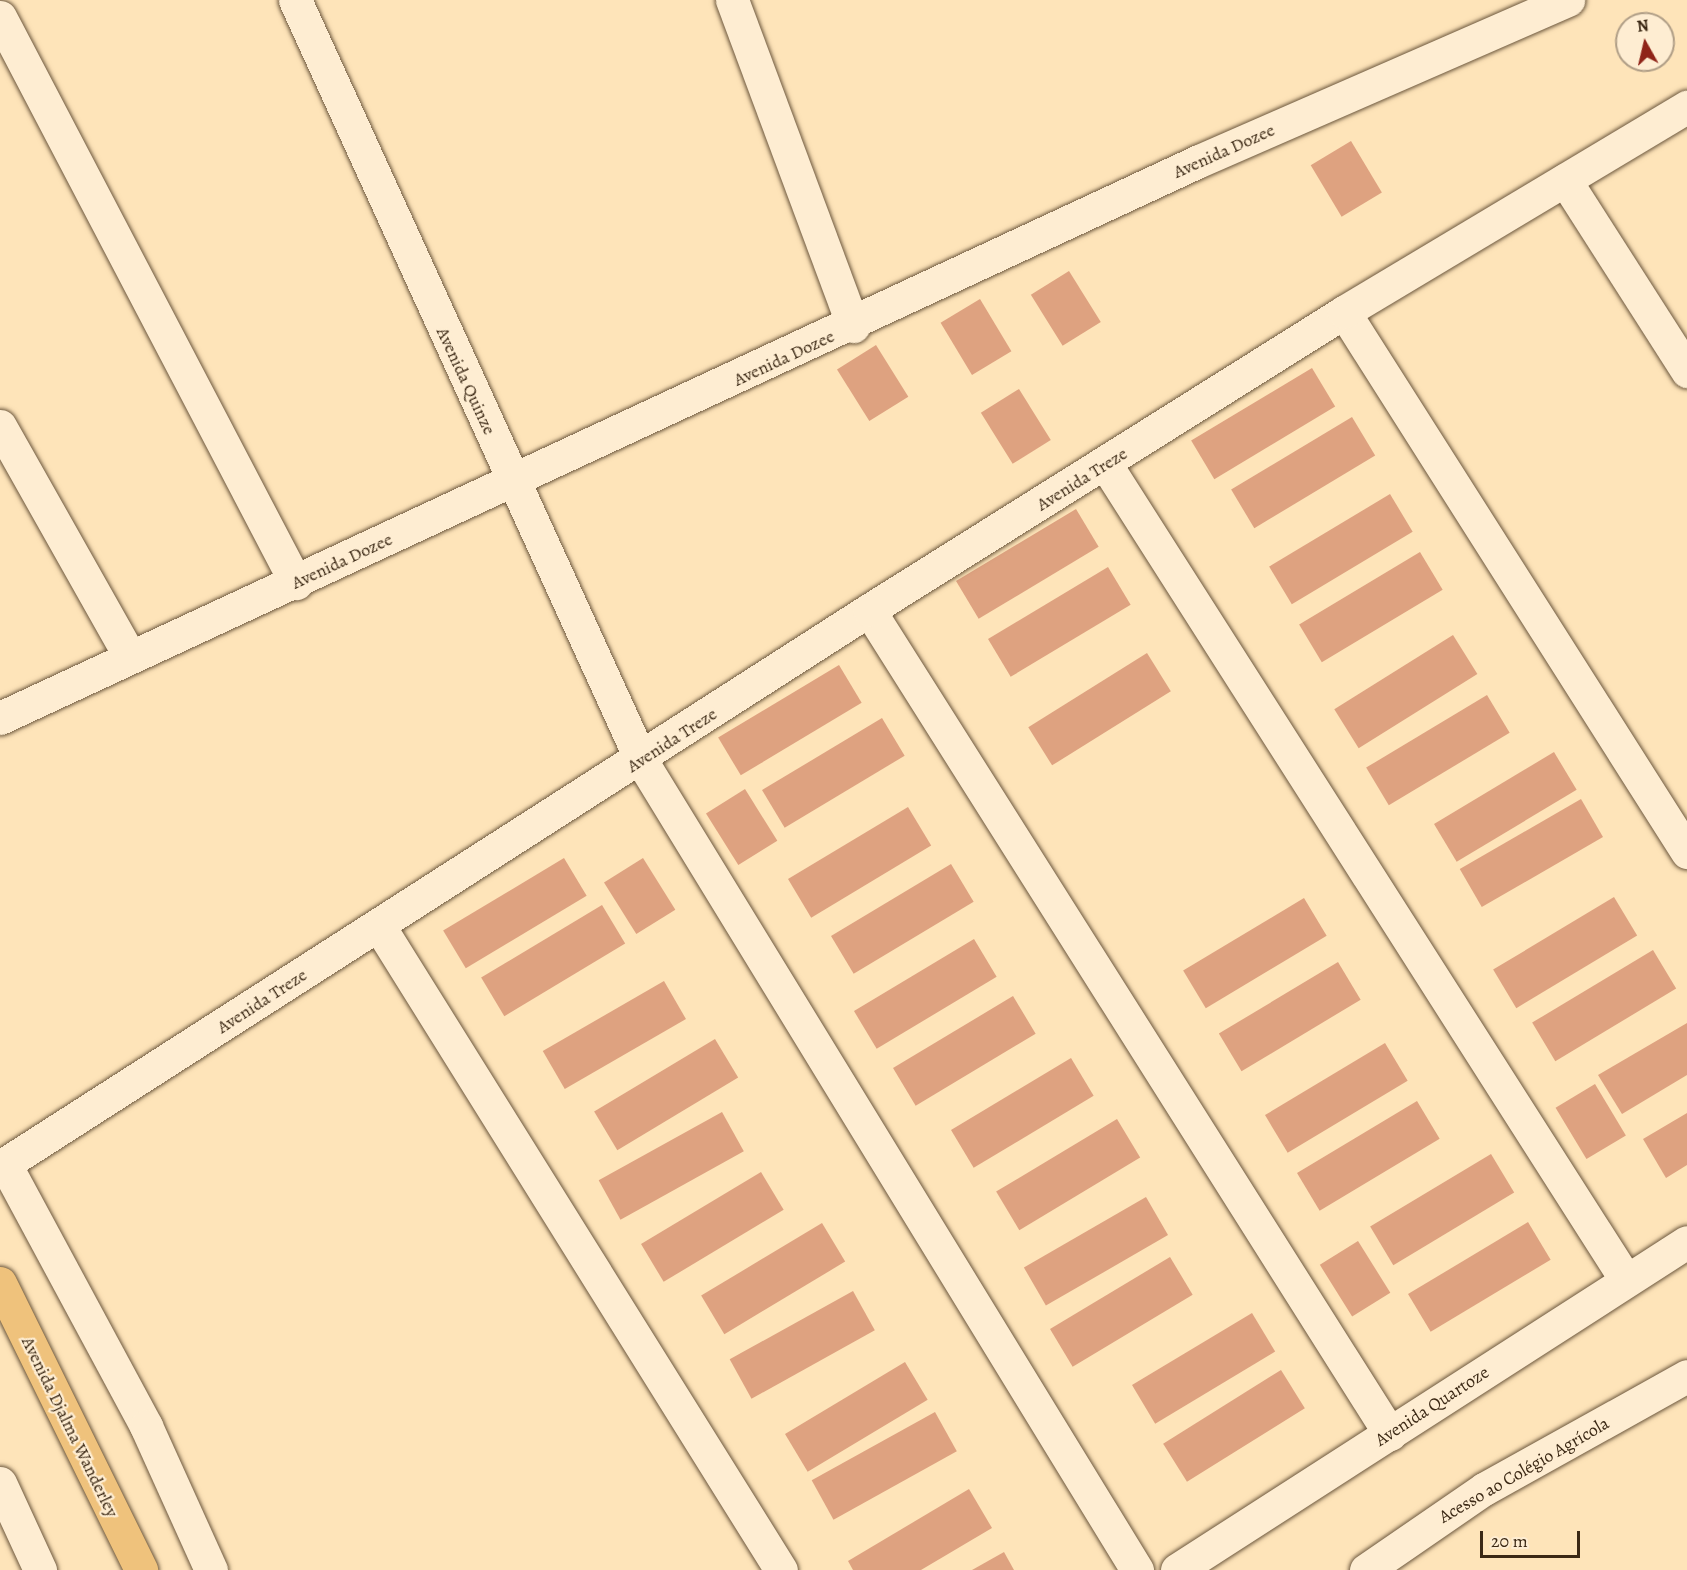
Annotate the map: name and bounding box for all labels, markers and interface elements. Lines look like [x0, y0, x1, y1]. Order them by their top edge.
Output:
north arrow [1615, 12, 1675, 72]
text: N [1635, 14, 1650, 38]
street label: Avenida Dozee [1170, 119, 1278, 183]
street label: Avenida Quinze [432, 324, 500, 438]
street label: Avenida Dozee [730, 325, 838, 391]
street label: Avenida Treze [1033, 443, 1131, 515]
street label: Avenida Dozee [288, 528, 396, 594]
street label: Avenida Treze [623, 703, 721, 777]
street label: Avenida Treze [213, 964, 311, 1038]
street label: Avenida Djalma Wanderley [17, 1333, 123, 1521]
street label: Avenida Quartoze [1371, 1361, 1493, 1451]
street label: Acesso ao Colégio Agrícola [1435, 1412, 1613, 1528]
scale bar [1483, 1519, 1584, 1557]
text: 20 m [1491, 1529, 1528, 1553]

